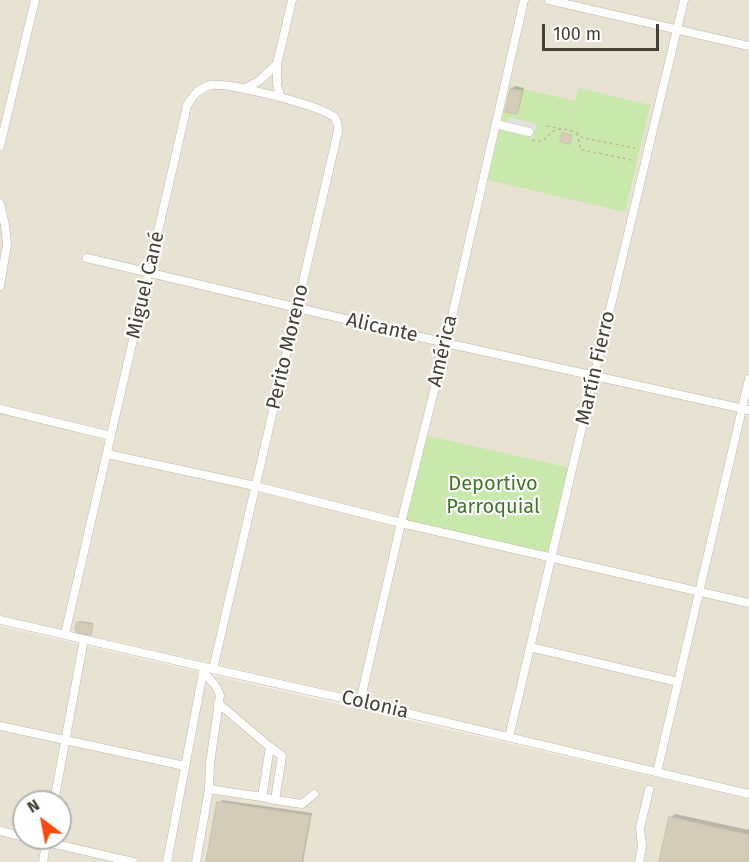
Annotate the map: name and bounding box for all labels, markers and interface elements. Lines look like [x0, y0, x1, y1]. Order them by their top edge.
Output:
scale bar [545, 12, 662, 50]
text: 100 m [553, 23, 601, 45]
street label: Miguel Cané [122, 229, 170, 341]
street label: Perito Moreno [262, 282, 314, 412]
street label: Alicante [344, 308, 420, 348]
street label: Martín Fierro [571, 309, 621, 427]
street label: América [423, 313, 463, 389]
park label: Deportivo Parroquial [446, 472, 540, 519]
street label: Colonia [339, 686, 411, 724]
north arrow [12, 790, 72, 850]
text: N [24, 795, 43, 817]

